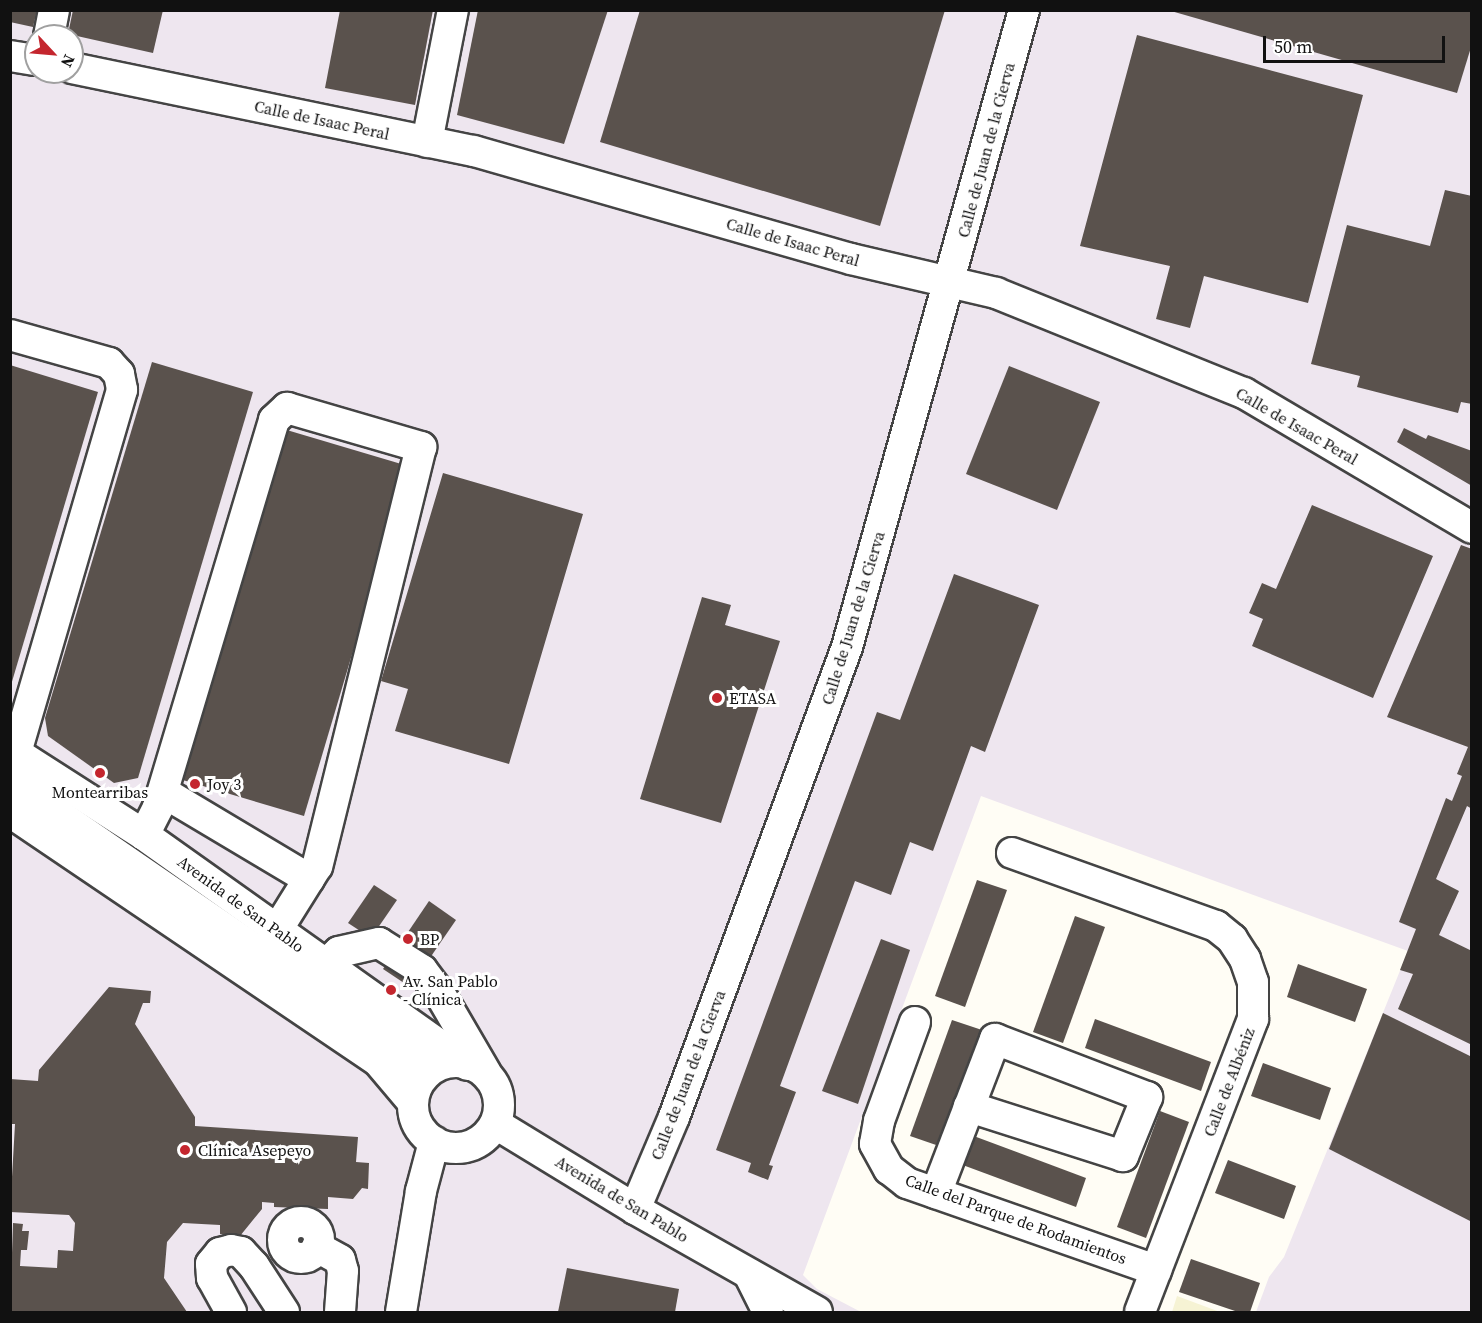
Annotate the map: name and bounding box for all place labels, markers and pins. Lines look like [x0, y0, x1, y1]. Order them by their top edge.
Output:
place label: ETASA [729, 688, 776, 708]
marker: ETASA [710, 691, 724, 705]
marker: Montearribas [93, 766, 107, 780]
place label: Joy 3 [207, 774, 241, 794]
marker: Joy 3 [188, 777, 202, 791]
place label: Montearribas [52, 782, 148, 802]
place label: BP [420, 929, 439, 949]
marker: BP [401, 932, 415, 946]
place label: Av. San Pablo - Clínica [403, 971, 498, 1009]
marker: Av. San Pablo - Clínica [384, 983, 398, 997]
place label: Clínica Asepeyo [198, 1140, 311, 1160]
marker: Clínica Asepeyo [176, 1141, 194, 1159]

